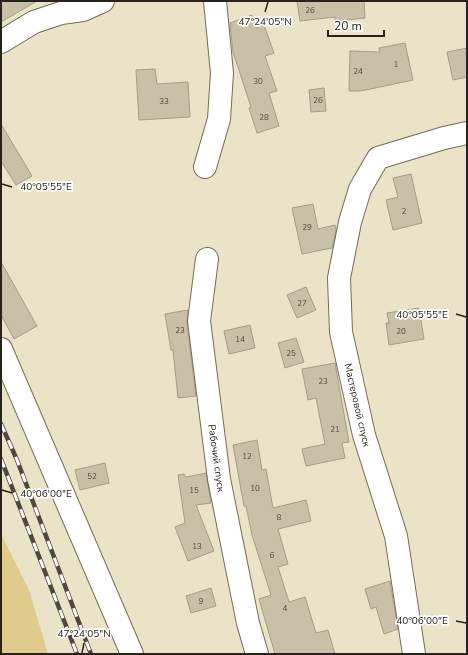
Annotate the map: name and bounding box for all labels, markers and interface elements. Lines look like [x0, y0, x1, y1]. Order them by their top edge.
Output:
house number: 26 [305, 5, 315, 16]
scale bar [328, 12, 384, 38]
text: 47°24'05"N [238, 15, 292, 29]
text: 20 m [334, 18, 362, 34]
house number: 1 [394, 59, 399, 70]
house number: 24 [353, 66, 363, 77]
house number: 30 [253, 76, 263, 87]
house number: 26 [313, 95, 323, 106]
house number: 33 [159, 96, 169, 107]
house number: 28 [259, 112, 269, 123]
text: 40°05'55"E [20, 180, 72, 194]
house number: 2 [402, 206, 407, 217]
house number: 29 [302, 222, 312, 233]
house number: 27 [297, 298, 307, 309]
text: 40°05'55"E [396, 308, 448, 322]
house number: 23 [175, 325, 185, 336]
house number: 20 [396, 326, 406, 337]
house number: 14 [235, 334, 245, 345]
house number: 25 [286, 348, 296, 359]
street label: Мастеровой спуск [341, 362, 374, 449]
house number: 23 [318, 376, 328, 387]
street label: Рабочий спуск [204, 423, 228, 494]
house number: 21 [330, 424, 340, 435]
house number: 12 [242, 451, 252, 462]
house number: 52 [87, 471, 97, 482]
house number: 10 [250, 483, 260, 494]
house number: 15 [189, 485, 199, 496]
text: 40°06'00"E [20, 487, 72, 501]
house number: 8 [277, 512, 282, 523]
house number: 13 [192, 541, 202, 552]
house number: 6 [270, 550, 275, 561]
house number: 9 [199, 596, 204, 607]
house number: 4 [283, 603, 288, 614]
text: 40°06'00"E [396, 614, 448, 628]
text: 47°24'05"N [57, 627, 111, 641]

